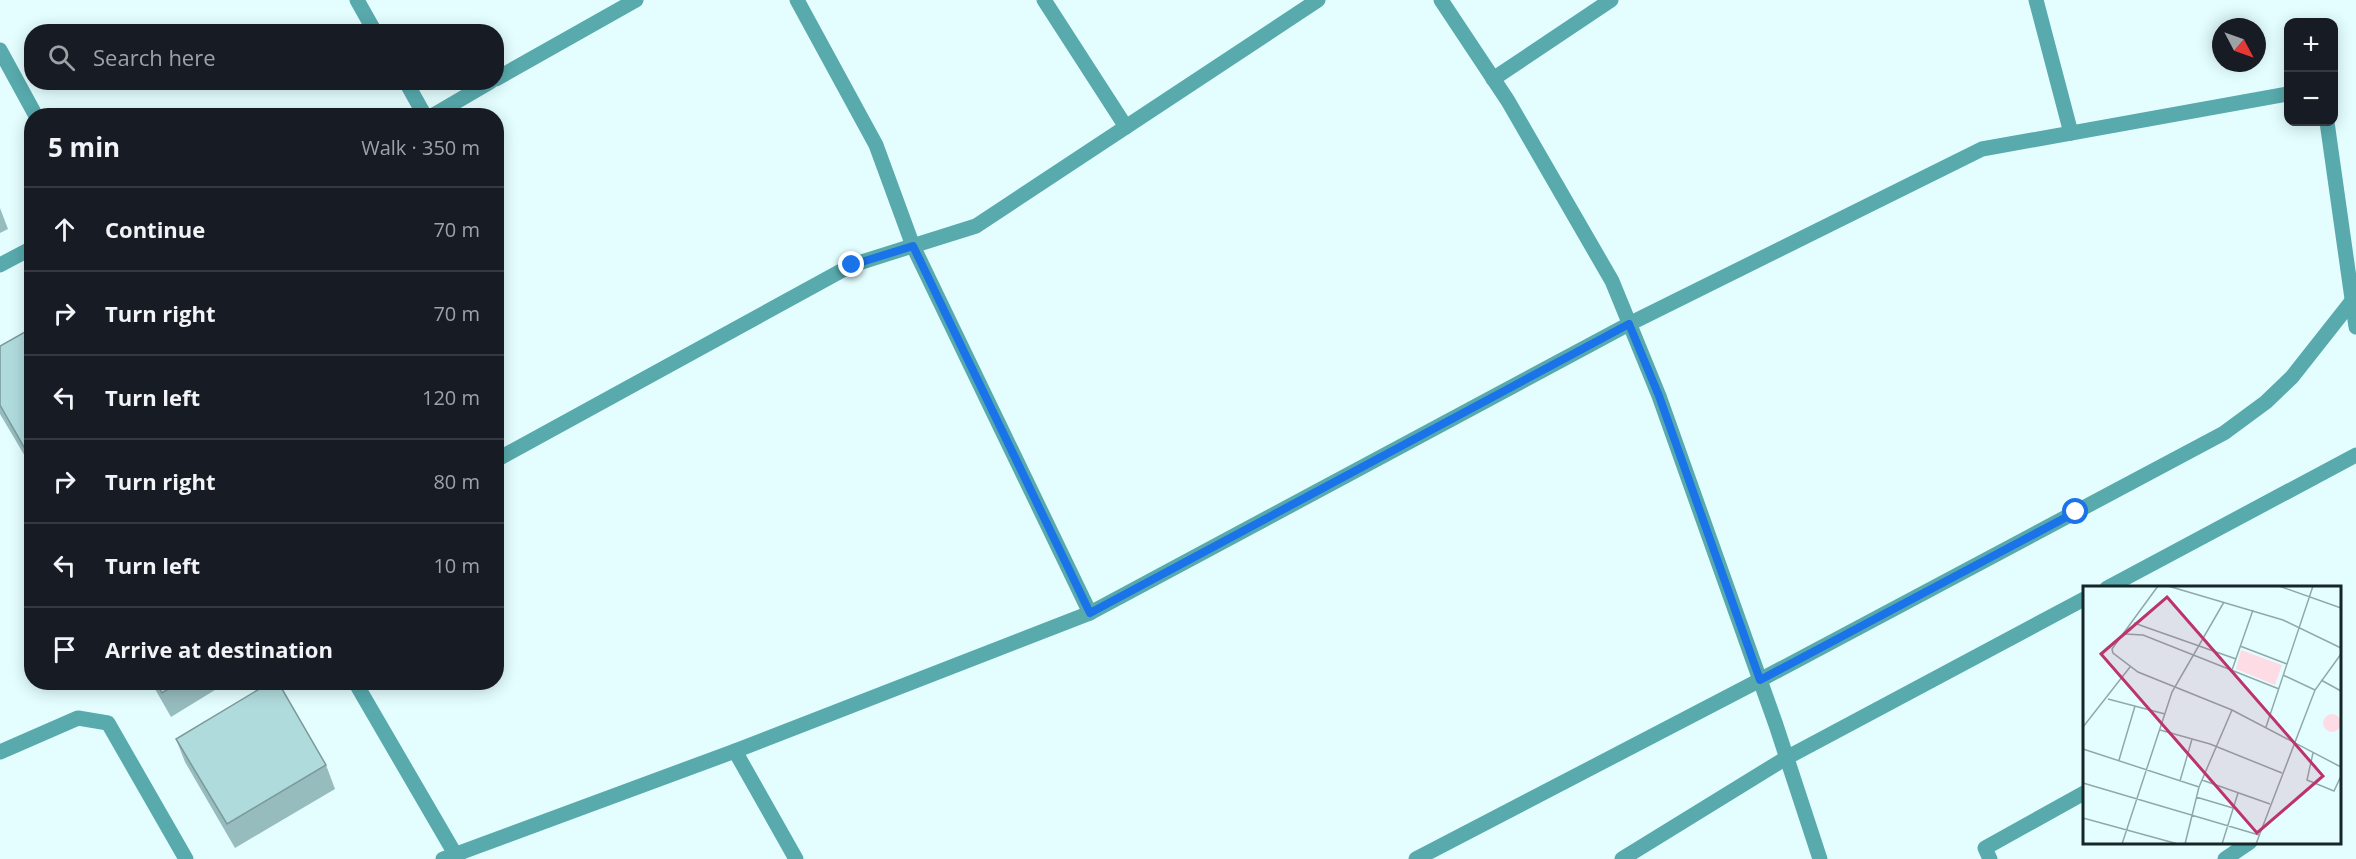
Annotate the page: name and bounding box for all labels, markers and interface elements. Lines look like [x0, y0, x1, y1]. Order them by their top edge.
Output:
north arrow [2212, 18, 2266, 72]
map controls [2284, 18, 2338, 126]
button: + [2284, 18, 2338, 72]
search box [24, 24, 504, 90]
icon: search [45, 41, 78, 74]
text: Search here [93, 42, 216, 72]
button: − [2284, 72, 2338, 126]
text: 5 min [48, 129, 120, 165]
text: Walk · 350 m [361, 134, 480, 161]
icon: ahead [48, 213, 81, 246]
text: Continue [105, 214, 205, 244]
text: 70 m [433, 216, 480, 243]
route end [838, 251, 864, 277]
icon: right [48, 297, 81, 330]
text: Turn right [105, 298, 216, 328]
text: 70 m [433, 300, 480, 327]
icon: left [48, 381, 81, 414]
text: Turn left [105, 382, 200, 412]
text: 120 m [422, 384, 480, 411]
icon: right [48, 465, 81, 498]
text: Turn right [105, 466, 216, 496]
text: 80 m [433, 468, 480, 495]
route start [2062, 498, 2088, 524]
icon: left [48, 549, 81, 582]
text: Turn left [105, 550, 200, 580]
text: 10 m [433, 552, 480, 579]
inset map [2083, 586, 2341, 844]
icon: arrive [48, 633, 81, 666]
text: Arrive at destination [105, 634, 333, 664]

